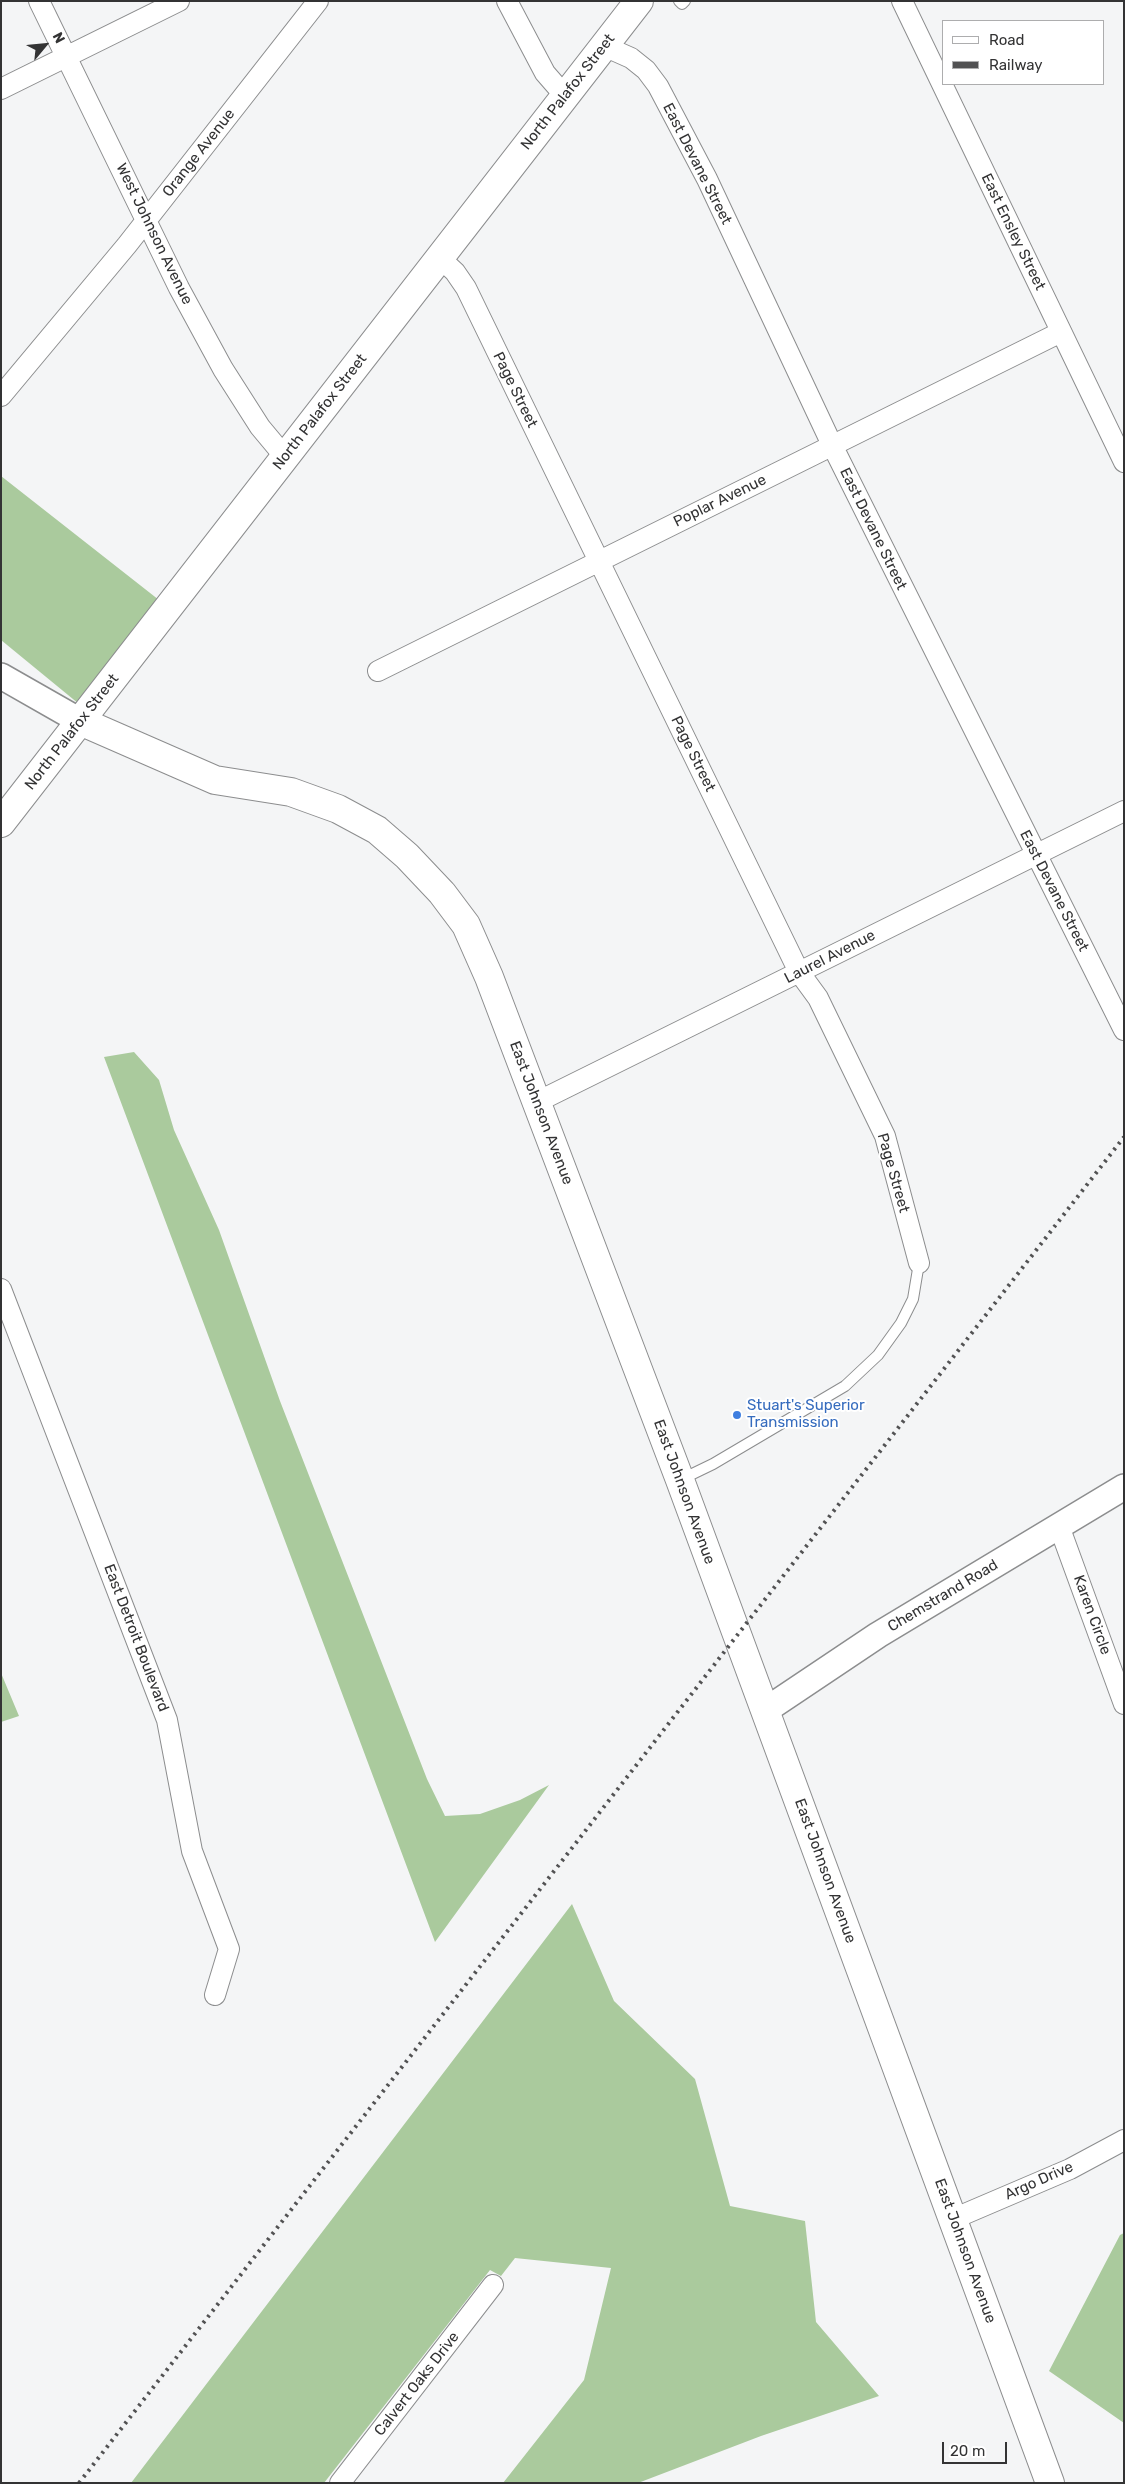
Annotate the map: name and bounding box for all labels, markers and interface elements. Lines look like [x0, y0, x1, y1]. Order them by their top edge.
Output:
north arrow [20, 20, 70, 70]
legend [942, 20, 1105, 85]
text: N [49, 29, 69, 46]
street label: North Palafox Street [517, 30, 619, 154]
text: Road [989, 31, 1025, 49]
text: Railway [989, 56, 1043, 74]
street label: East Devane Street [659, 100, 735, 228]
street label: Orange Avenue [159, 105, 239, 201]
street label: West Johnson Avenue [112, 160, 196, 308]
street label: East Ensley Street [977, 171, 1049, 293]
street label: Page Street [489, 349, 541, 431]
street label: North Palafox Street [269, 350, 371, 474]
street label: East Devane Street [836, 465, 910, 593]
street label: Poplar Avenue [671, 471, 769, 531]
street label: North Palafox Street [21, 670, 123, 794]
street label: Page Street [667, 713, 719, 795]
street label: East Devane Street [1016, 827, 1092, 955]
street label: Laurel Avenue [782, 926, 878, 988]
street label: East Johnson Avenue [505, 1039, 577, 1187]
street label: Page Street [873, 1131, 913, 1215]
place label: Stuart's Superior Transmission [747, 1397, 865, 1432]
marker: Stuart's Superior Transmission [731, 1409, 743, 1421]
street label: East Johnson Avenue [649, 1417, 719, 1567]
street label: Chemstrand Road [885, 1556, 1001, 1636]
street label: East Detroit Boulevard [100, 1562, 172, 1714]
street label: Karen Circle [1069, 1573, 1115, 1657]
street label: East Johnson Avenue [790, 1796, 860, 1946]
street label: Argo Drive [1002, 2158, 1076, 2204]
street label: East Johnson Avenue [930, 2176, 1000, 2326]
street label: Calvert Oaks Drive [371, 2328, 463, 2440]
scale bar [945, 2432, 1010, 2464]
text: 20 m [950, 2442, 985, 2460]

